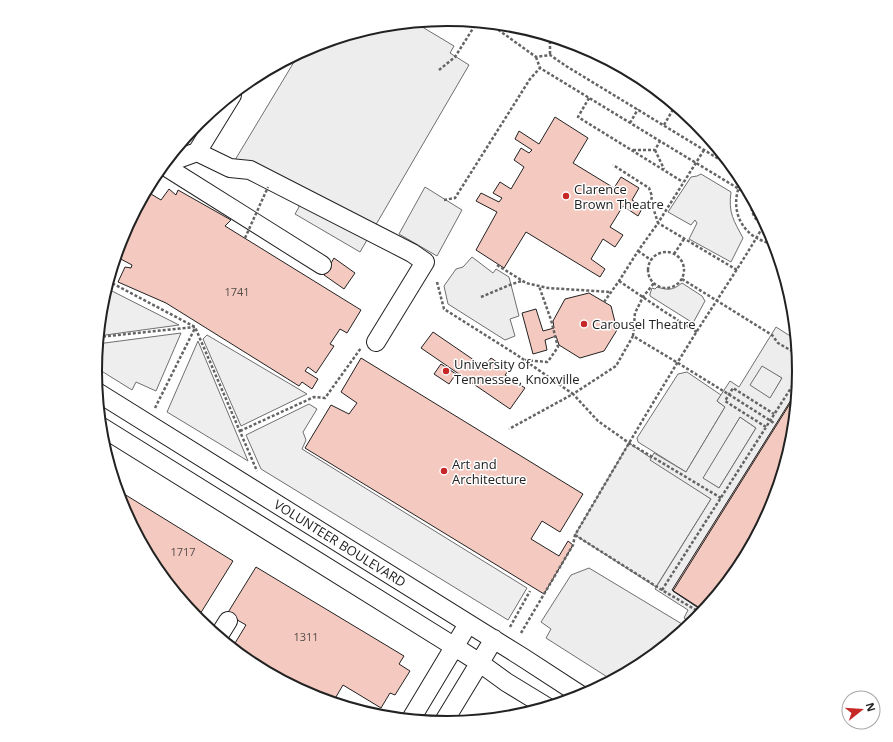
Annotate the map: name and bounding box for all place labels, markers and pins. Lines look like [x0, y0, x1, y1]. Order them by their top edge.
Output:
place label: Clarence Brown Theatre [574, 180, 664, 213]
marker: Clarence Brown Theatre [561, 191, 571, 201]
place label: Carousel Theatre [592, 315, 696, 333]
marker: Carousel Theatre [579, 319, 589, 329]
place label: University of Tennessee, Knoxville [454, 355, 580, 388]
marker: University of Tennessee, Knoxville [441, 366, 451, 376]
place label: Art and Architecture [452, 455, 526, 488]
marker: Art and Architecture [439, 466, 449, 476]

